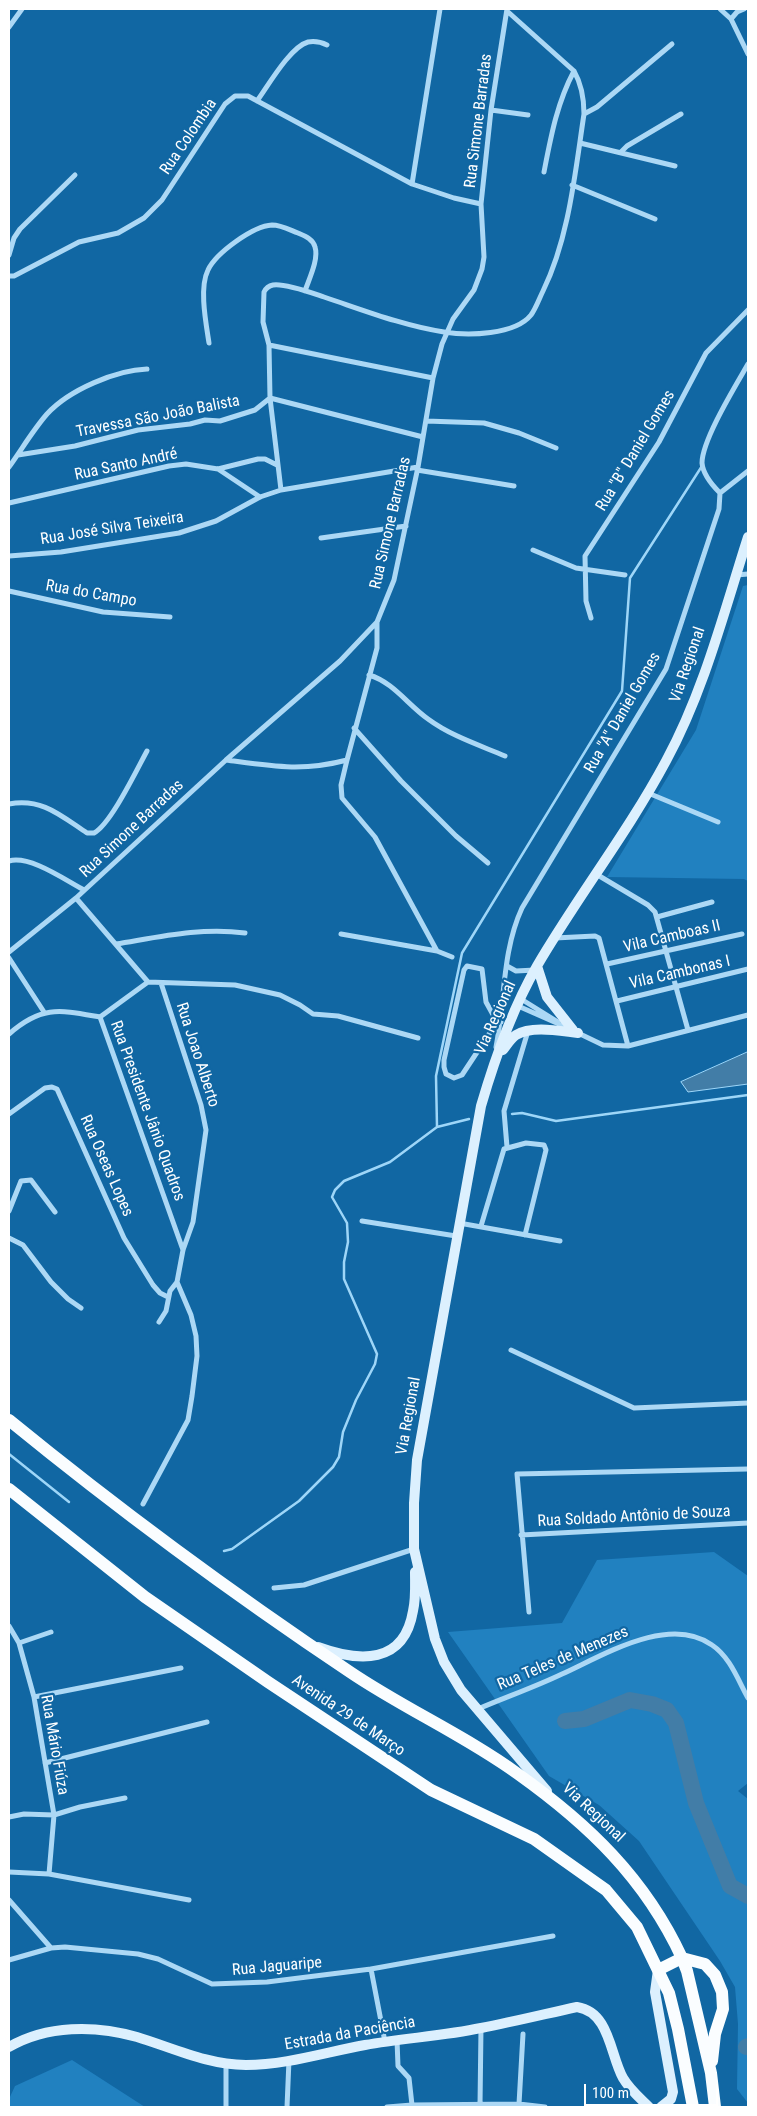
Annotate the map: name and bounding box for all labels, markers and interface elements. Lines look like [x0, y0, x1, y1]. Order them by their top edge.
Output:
street label: Rua Simone Barradas [461, 53, 497, 189]
street label: Rua Colombia [157, 95, 221, 179]
street label: Rua "B" Daniel Gomes [592, 387, 680, 515]
street label: Travessa São João Balista [75, 392, 241, 442]
street label: Rua Santo André [73, 445, 179, 485]
street label: Rua Simone Barradas [366, 455, 416, 591]
street label: Rua José Silva Teixeira [39, 508, 185, 550]
street label: Rua do Campo [44, 577, 138, 611]
street label: Via Regional [666, 625, 710, 705]
street label: Rua "A" Daniel Gomes [581, 649, 665, 777]
street label: Rua Simone Barradas [76, 776, 188, 882]
street label: Vila Camboas II [622, 917, 722, 957]
street label: Vila Cambonas I [628, 952, 732, 994]
street label: Via Regional [471, 978, 521, 1058]
street label: Rua Joao Alberto [171, 1000, 223, 1110]
street label: Rua Presidente Jânio Quadros [105, 1018, 189, 1204]
street label: Rua Oseas Lopes [75, 1112, 137, 1220]
street label: Via Regional [393, 1376, 425, 1456]
street label: Rua Soldado Antônio de Souza [537, 1502, 731, 1532]
street label: Rua Teles de Menezes [495, 1623, 631, 1695]
street label: Avenida 29 de Março [288, 1671, 408, 1761]
street label: Rua Mário Fiúza [36, 1693, 72, 1797]
street label: Via Regional [558, 1779, 628, 1847]
street label: Rua Jaguaripe [231, 1954, 323, 1980]
street label: Estrada da Paciência [283, 2013, 417, 2055]
scale bar [587, 2074, 721, 2106]
text: 100 m [592, 2084, 629, 2102]

